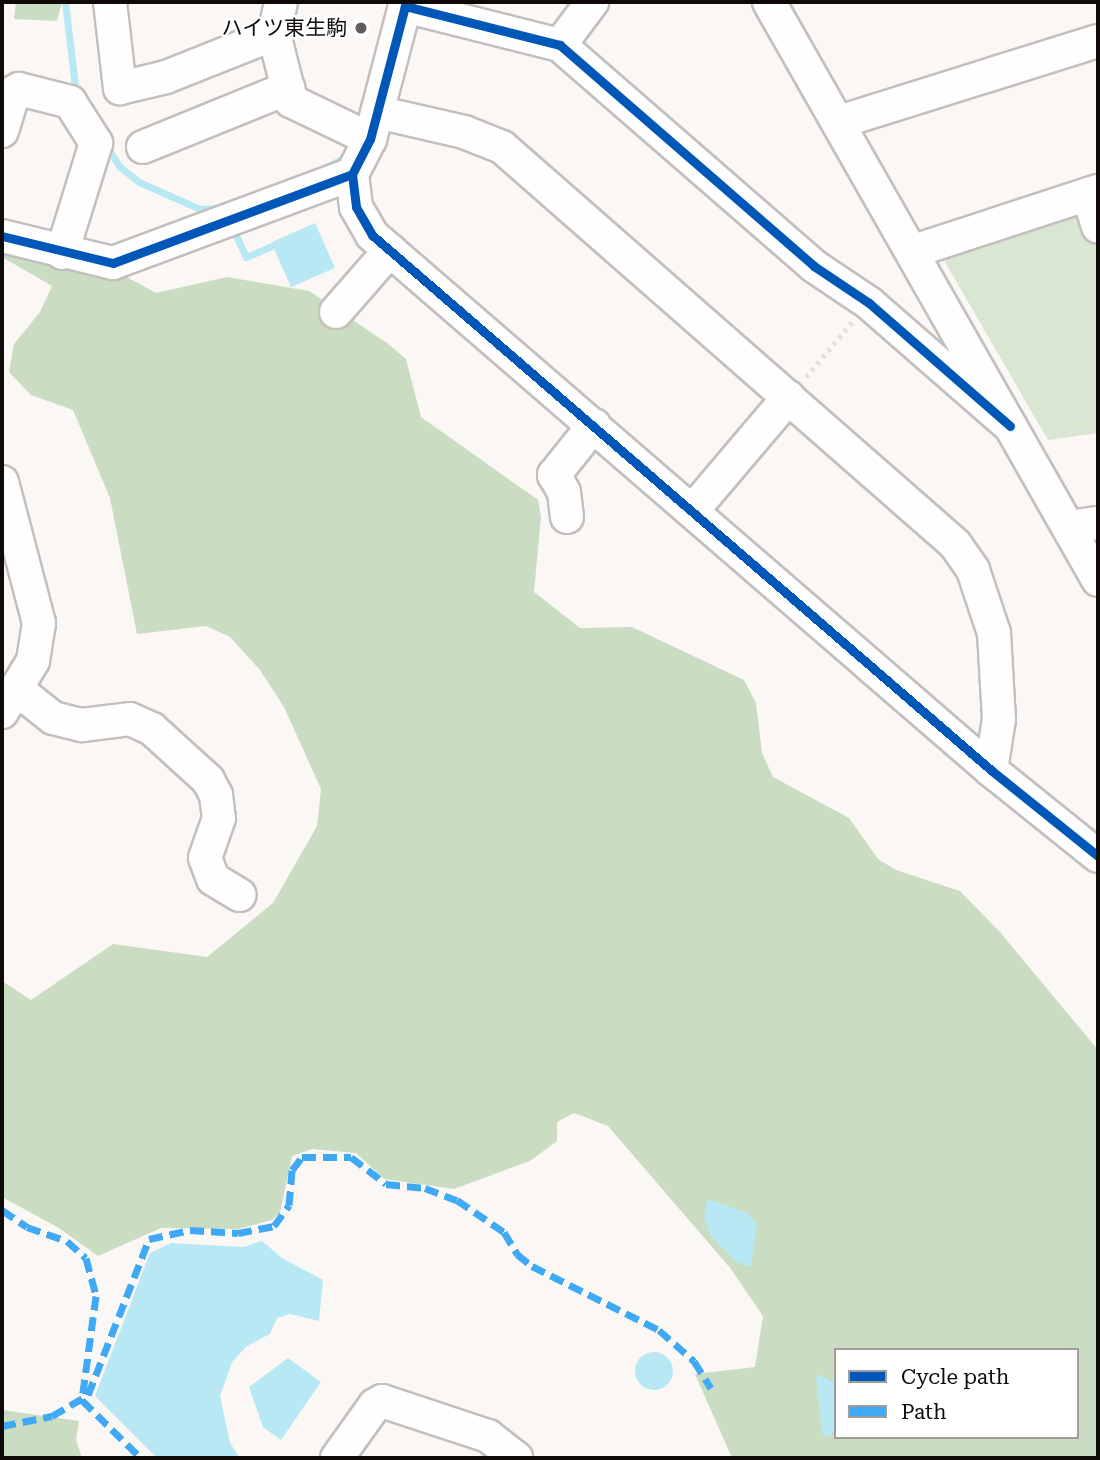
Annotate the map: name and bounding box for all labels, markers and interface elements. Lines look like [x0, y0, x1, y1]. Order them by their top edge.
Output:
place label: ハイツ東生駒 [221, 15, 347, 41]
marker: ハイツ東生駒 [353, 20, 369, 36]
legend [834, 1348, 1079, 1439]
text: Cycle path [901, 1365, 1009, 1389]
text: Path [901, 1400, 947, 1424]

